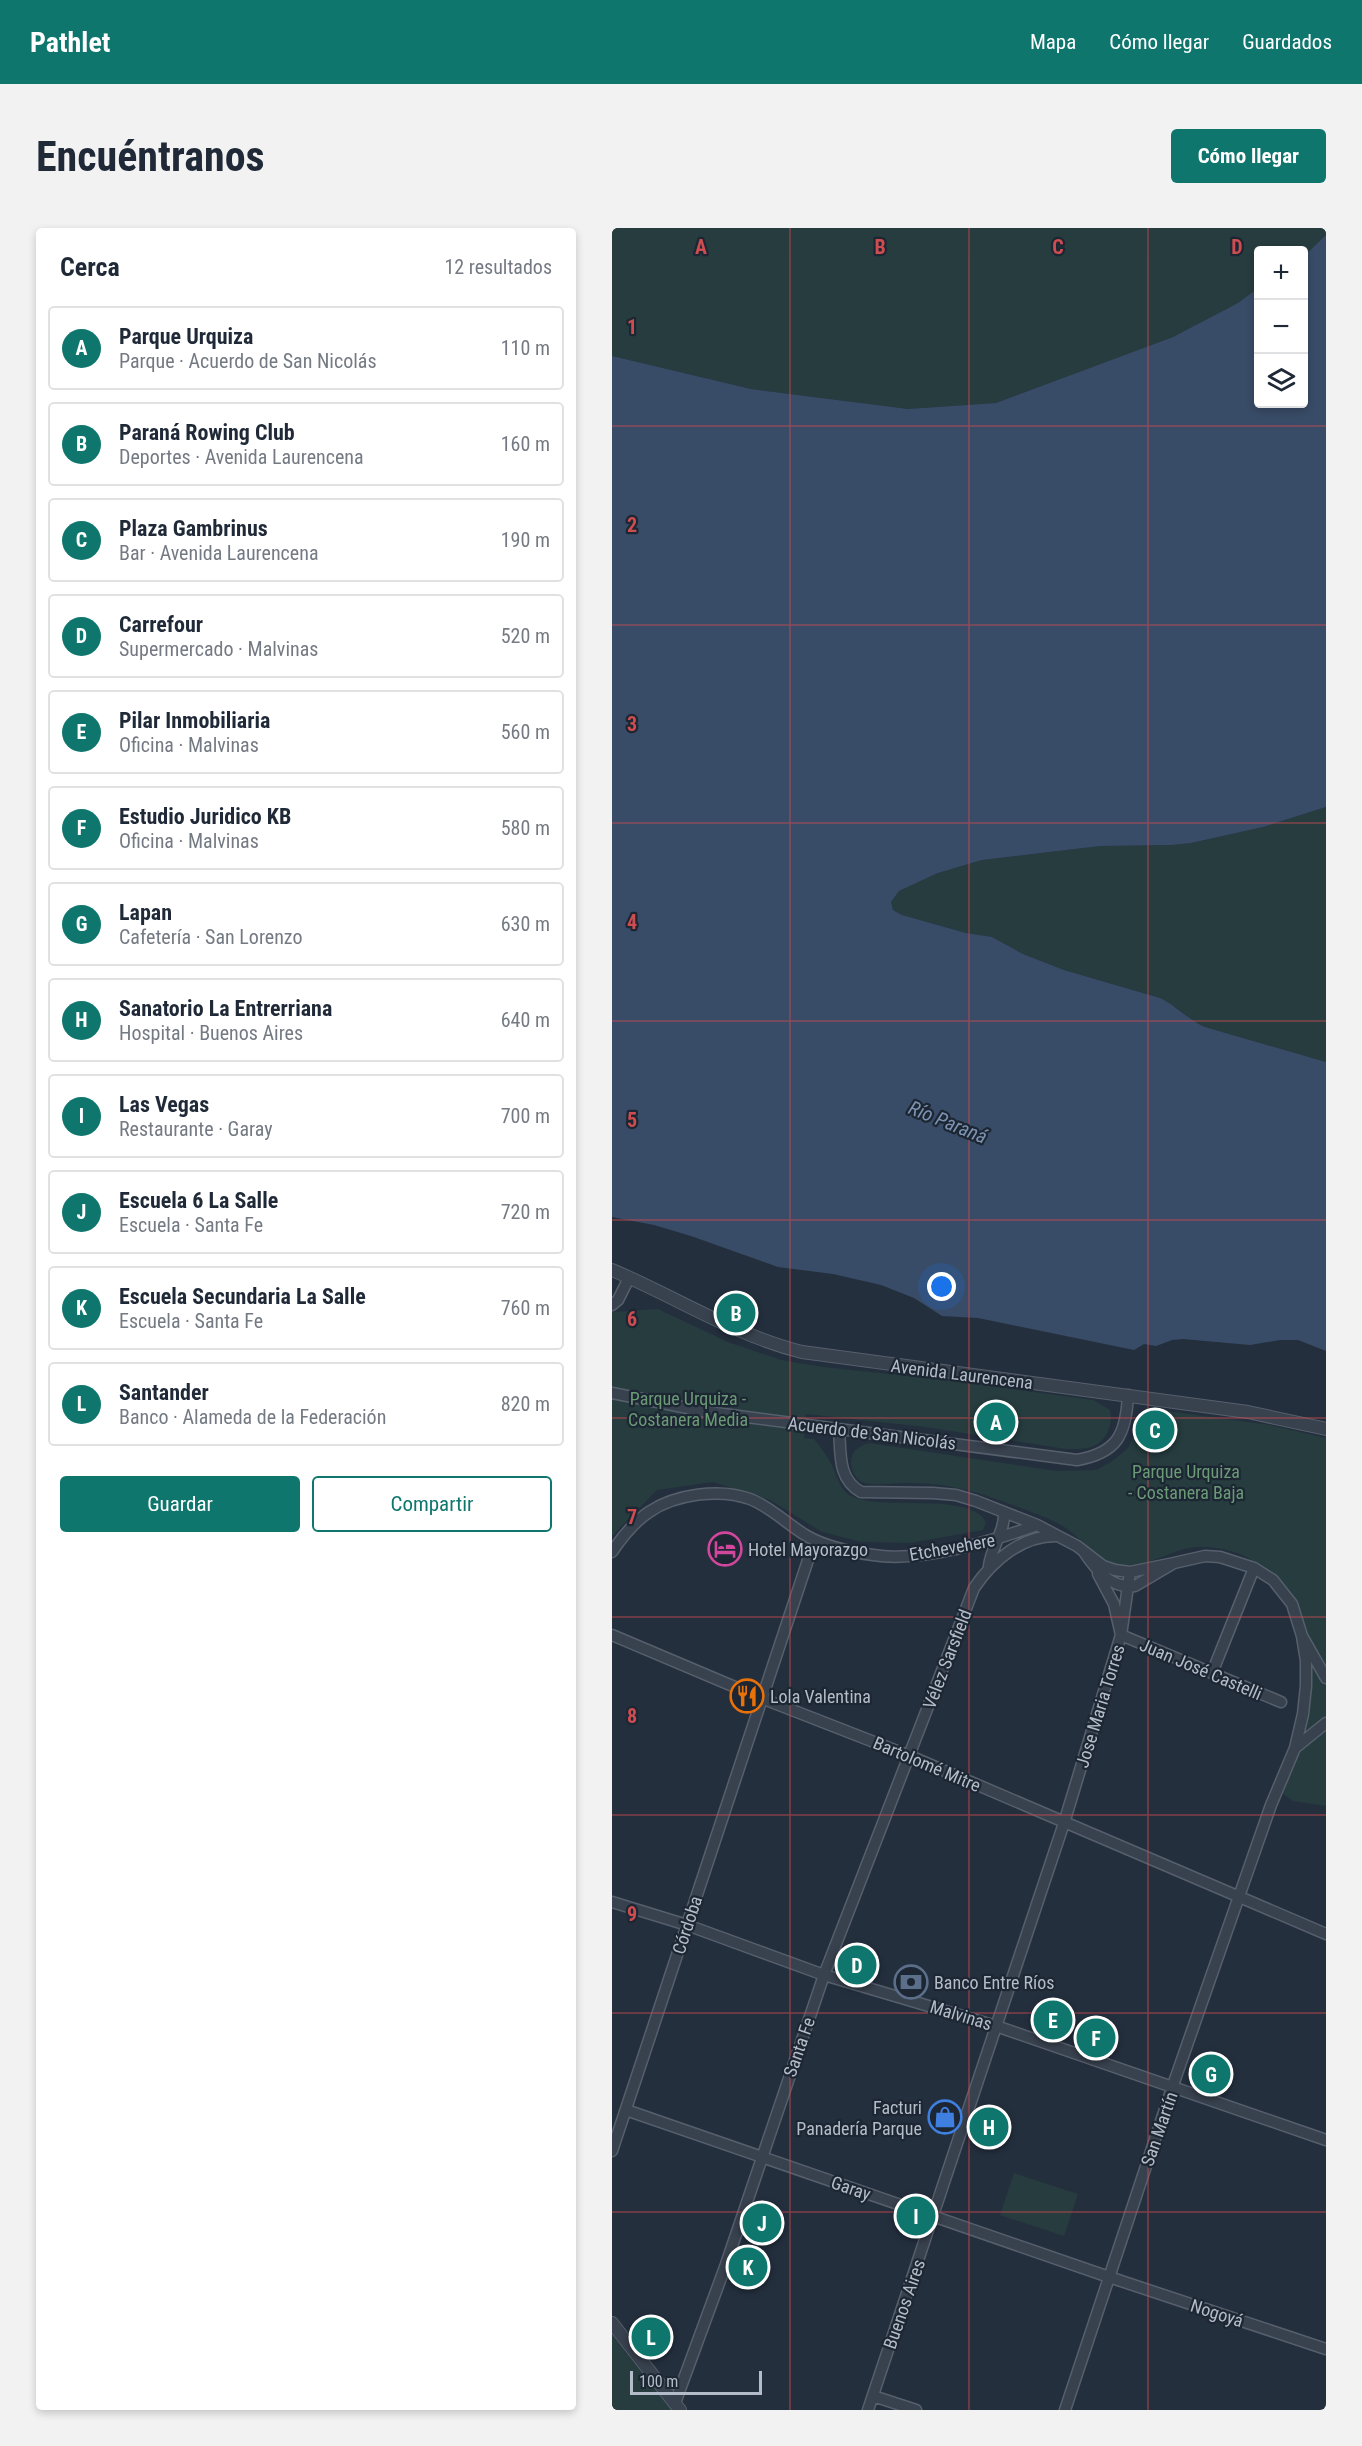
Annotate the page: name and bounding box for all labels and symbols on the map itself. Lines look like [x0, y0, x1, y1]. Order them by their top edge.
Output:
text: A [695, 235, 707, 259]
text: B [874, 235, 886, 259]
text: C [1052, 235, 1064, 259]
text: D [1231, 235, 1243, 259]
text: 1 [627, 315, 637, 339]
text: 2 [627, 513, 637, 537]
text: 3 [627, 712, 637, 736]
text: 4 [627, 910, 637, 934]
water label: Río Paraná [905, 1095, 991, 1149]
text: 5 [627, 1108, 637, 1132]
your location [927, 1272, 956, 1301]
pin: B [716, 1290, 756, 1336]
text: 6 [627, 1307, 637, 1331]
street label: Avenida Laurencena [890, 1355, 1034, 1393]
park label: Parque Urquiza - Costanera Media [628, 1388, 748, 1430]
pin: A [976, 1400, 1016, 1444]
pin: C [1136, 1408, 1174, 1452]
street label: Acuerdo de San Nicolás [787, 1412, 957, 1454]
park label: Parque Urquiza - Costanera Baja [1128, 1461, 1244, 1503]
text: 7 [627, 1505, 637, 1529]
street label: Etchevehere [908, 1529, 996, 1565]
hotel icon: Hotel Mayorazgo [707, 1531, 743, 1567]
place label: Hotel Mayorazgo [748, 1539, 868, 1560]
street label: Vélez Sarsfield [918, 1606, 976, 1712]
street label: Juan José Castelli [1137, 1634, 1265, 1704]
street label: Jose Maria Torres [1071, 1642, 1129, 1770]
restaurant icon: Lola Valentina [729, 1678, 765, 1714]
place label: Lola Valentina [770, 1686, 871, 1707]
text: 8 [627, 1704, 637, 1728]
street label: Bartolomé Mitre [870, 1732, 984, 1796]
street label: Córdoba [668, 1893, 706, 1957]
text: 9 [627, 1902, 637, 1926]
pin: D [838, 1942, 876, 1988]
bank icon: Banco Entre Ríos [893, 1964, 929, 2000]
place label: Banco Entre Ríos [934, 1972, 1055, 1993]
street label: Malvinas [927, 1996, 995, 2034]
pin: E [1034, 1998, 1072, 2042]
street label: Santa Fe [779, 2014, 819, 2080]
pin: F [1076, 2016, 1116, 2060]
pin: G [1192, 2052, 1230, 2096]
street label: San Martín [1136, 2089, 1182, 2169]
place label: Facturi Panadería Parque [796, 2097, 922, 2139]
shop icon: Facturi Panadería Parque [927, 2099, 963, 2135]
pin: H [970, 2104, 1009, 2150]
street label: Garay [828, 2171, 874, 2205]
pin: I [896, 2194, 936, 2238]
pin: J [742, 2200, 782, 2246]
pin: K [728, 2244, 768, 2290]
street label: Buenos Aires [879, 2256, 929, 2352]
street label: Nogoyá [1188, 2295, 1246, 2331]
pin: L [632, 2314, 670, 2360]
scale bar [630, 2368, 762, 2396]

